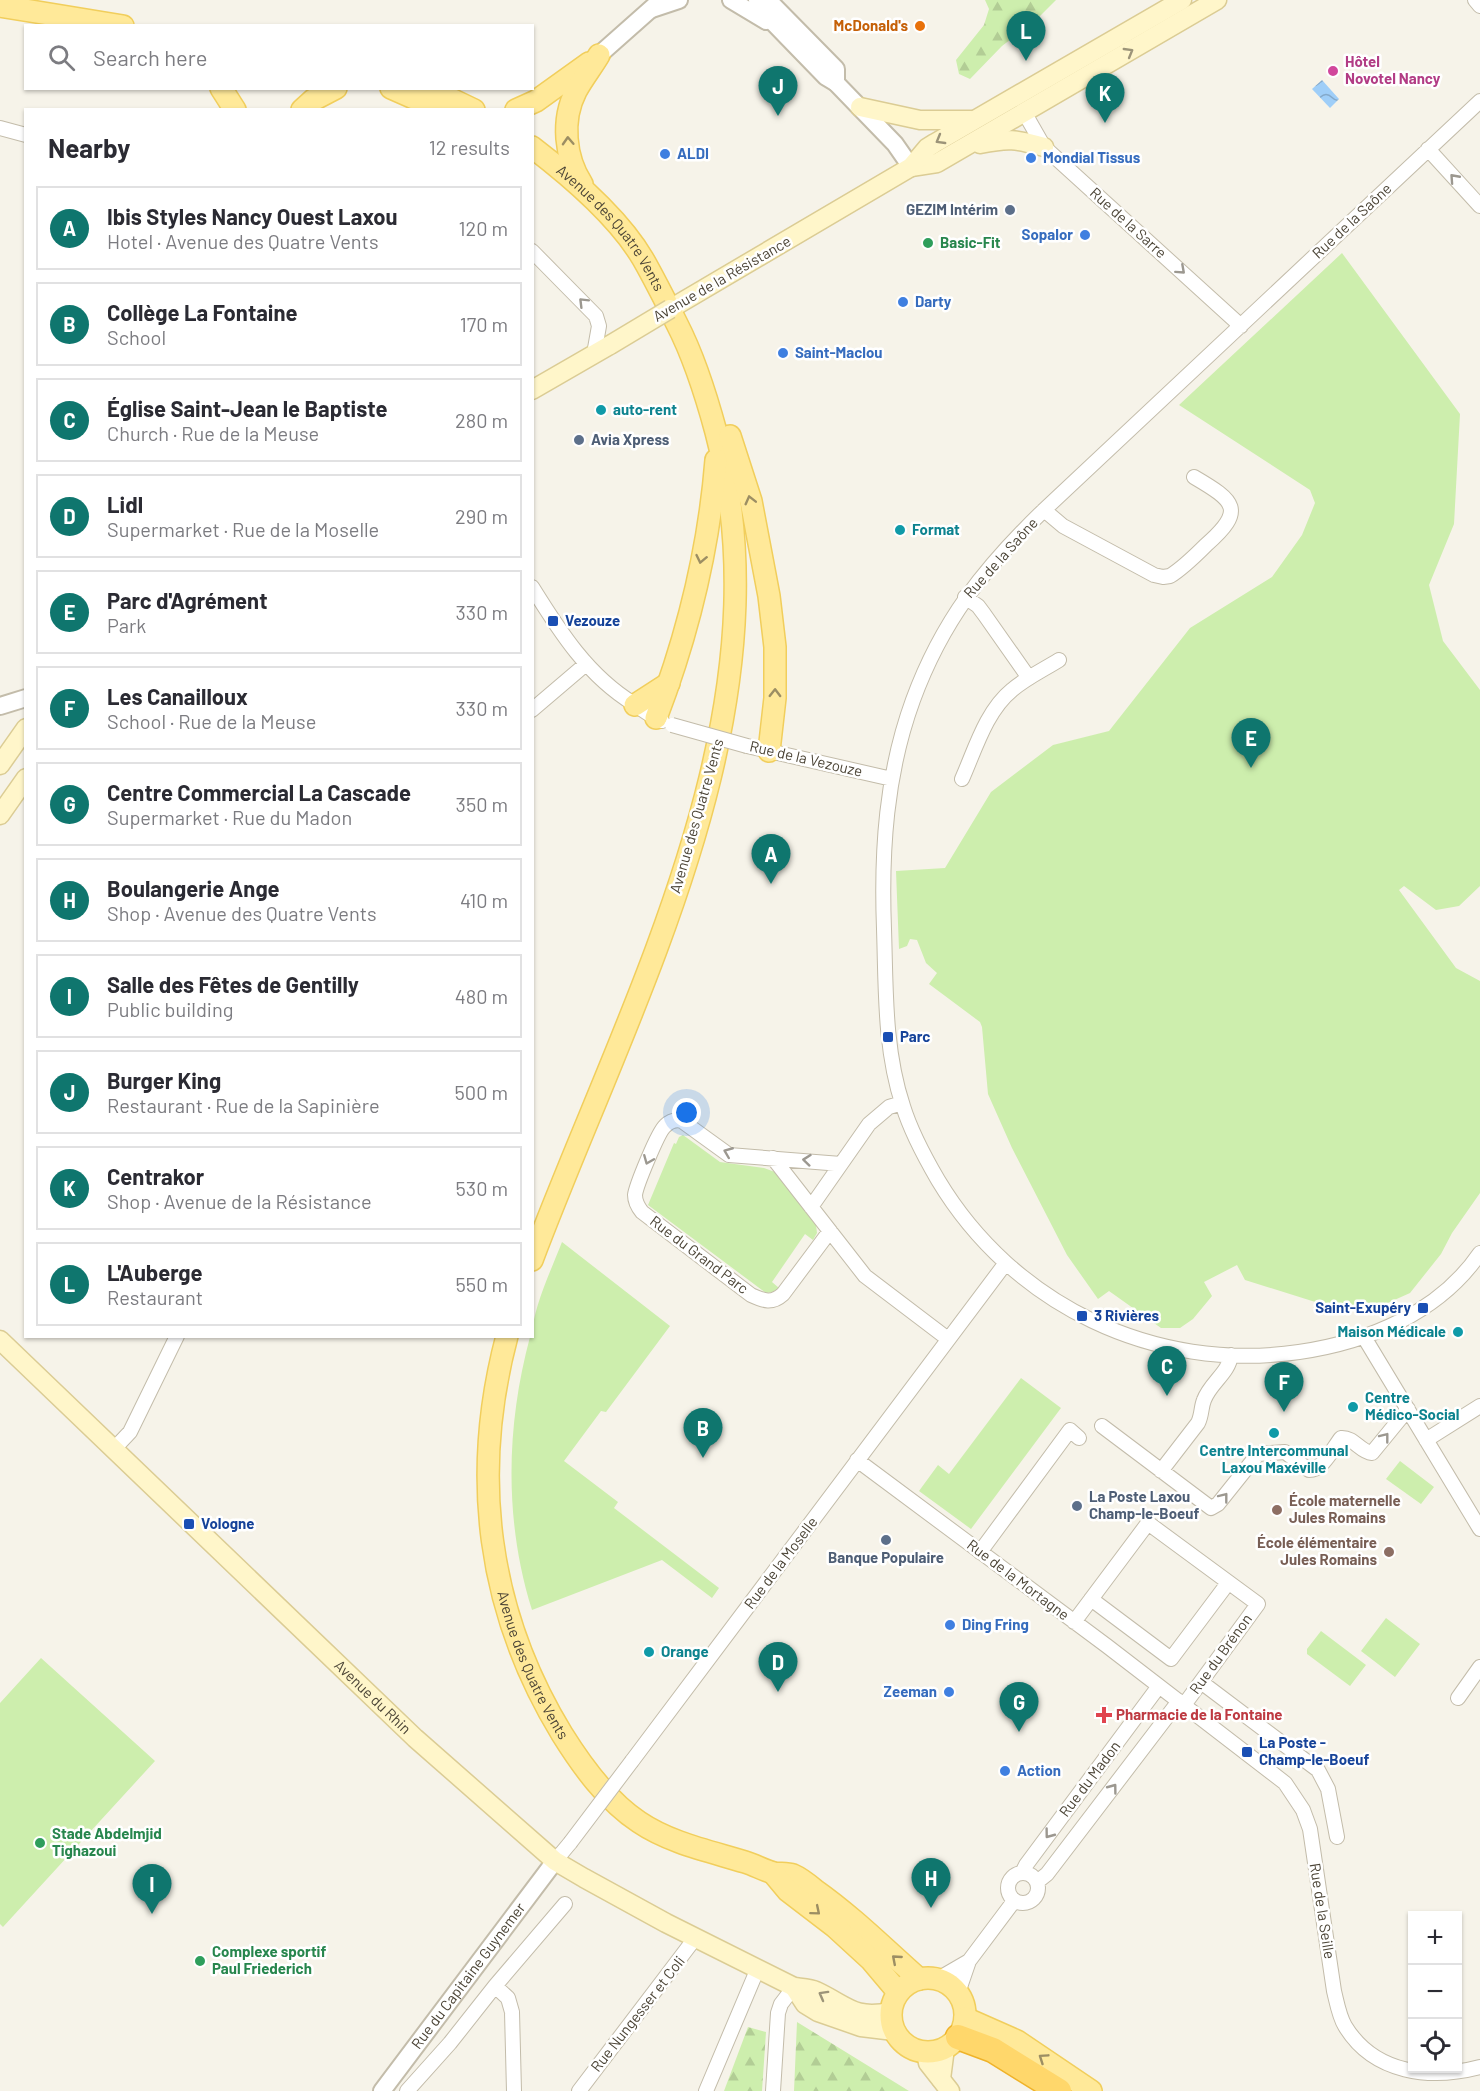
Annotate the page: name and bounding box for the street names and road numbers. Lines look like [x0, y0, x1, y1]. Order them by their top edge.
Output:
street label: Avenue des Quatre Vents [553, 160, 669, 294]
street label: Rue de la Saône [1308, 179, 1395, 262]
street label: Rue de la Sarre [1087, 183, 1171, 261]
street label: Avenue de la Résistance [649, 231, 794, 325]
street label: Rue de la Saône [959, 513, 1041, 601]
street label: Avenue des Quatre Vents [665, 736, 727, 895]
street label: Rue de la Vezouze [748, 736, 864, 780]
street label: Rue du Grand Parc [647, 1211, 753, 1297]
street label: Rue de la Moselle [740, 1513, 821, 1612]
street label: Rue de la Mortagne [964, 1535, 1073, 1623]
street label: Avenue des Quatre Vents [494, 1589, 573, 1742]
street label: Rue du Brénon [1185, 1610, 1255, 1697]
street label: Avenue du Rhin [331, 1656, 415, 1737]
street label: Rue du Madon [1055, 1737, 1124, 1820]
street label: Rue de la Seille [1307, 1862, 1339, 1960]
street label: Rue du Capitaine Guynemer [407, 1898, 529, 2052]
street label: Rue Nungesser et Coli [586, 1952, 688, 2075]

